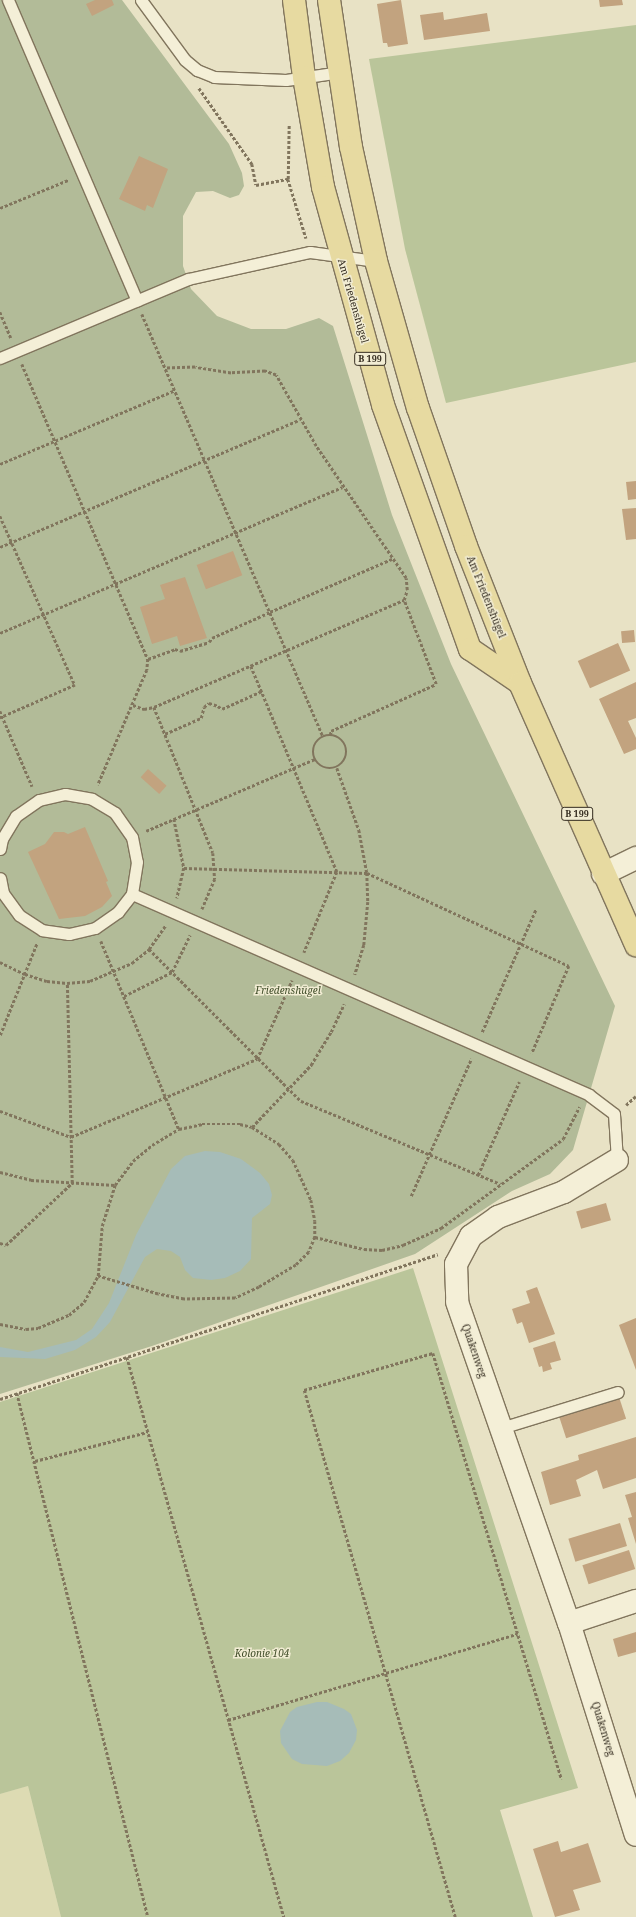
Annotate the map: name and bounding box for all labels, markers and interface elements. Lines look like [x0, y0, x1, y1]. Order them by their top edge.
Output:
street label: Am Friedenshügel [335, 257, 371, 345]
road number: B 199 [354, 352, 386, 366]
street label: Am Friedenshügel [464, 554, 508, 640]
road number: B 199 [561, 807, 593, 821]
park label: Friedenshügel [255, 985, 321, 997]
street label: Quakenweg [459, 1322, 489, 1380]
park label: Kolonie 104 [235, 1648, 289, 1660]
street label: Quakenweg [589, 1700, 617, 1758]

